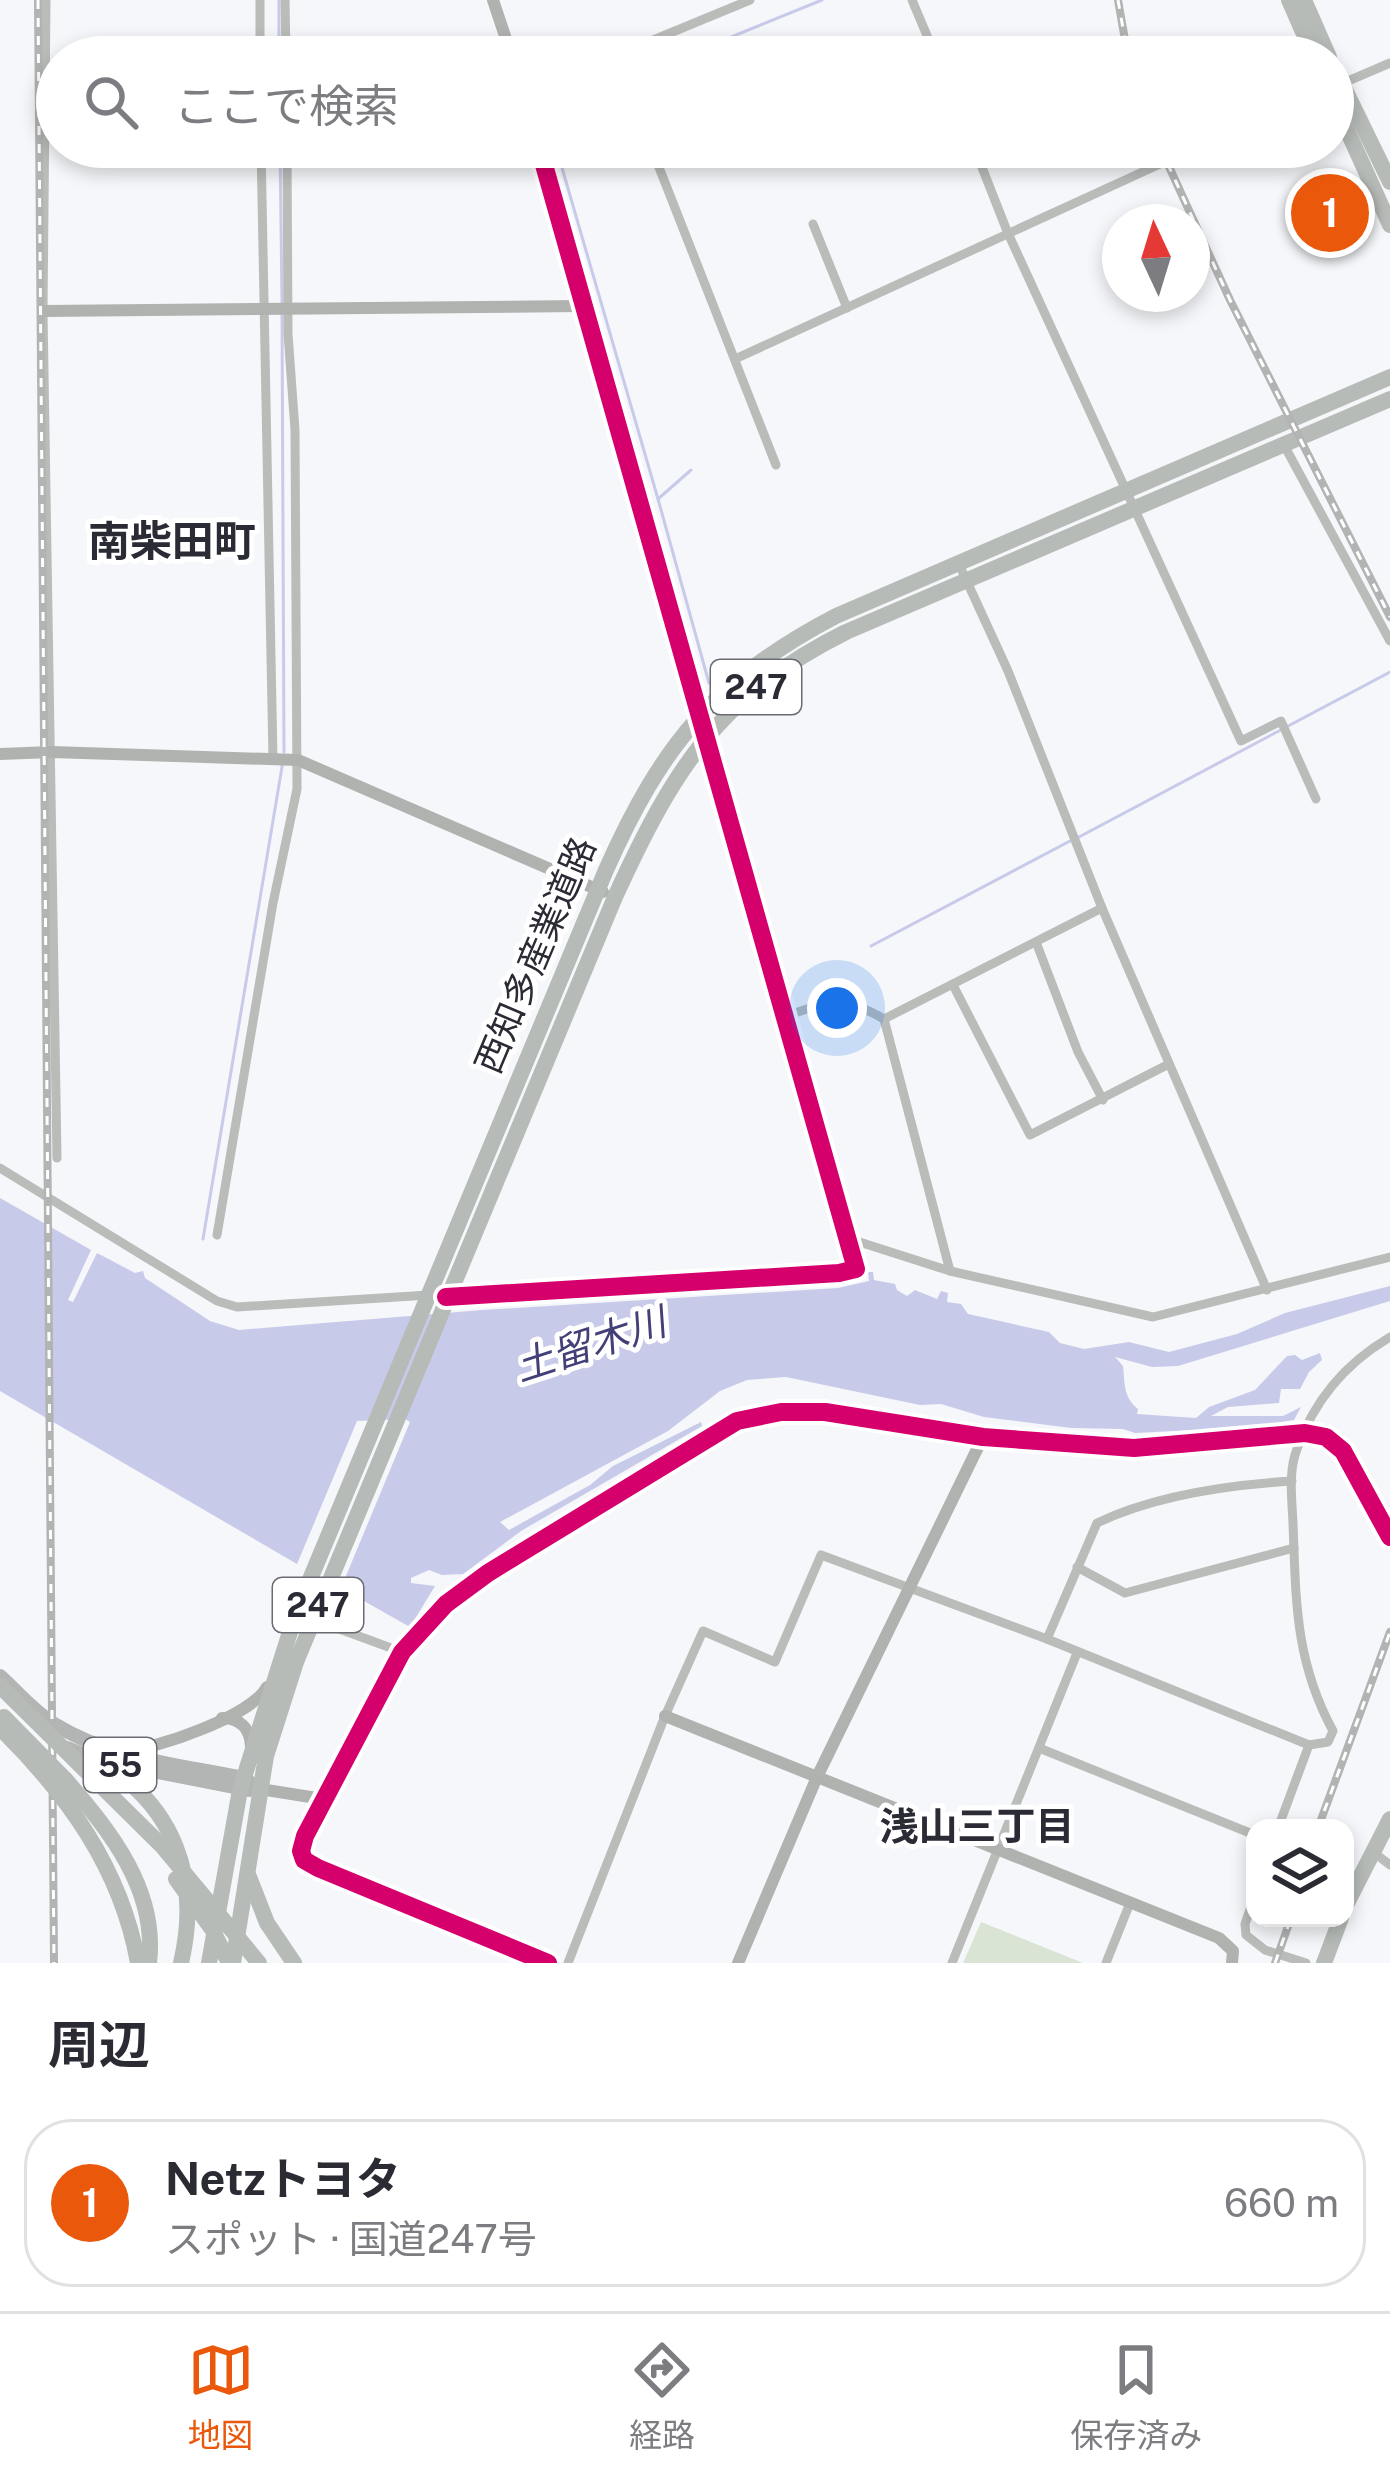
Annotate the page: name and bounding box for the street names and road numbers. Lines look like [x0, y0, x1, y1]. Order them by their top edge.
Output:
road number: 247 [711, 660, 801, 714]
street label: 西知多産業道路 [466, 831, 604, 1079]
road number: 247 [273, 1578, 363, 1632]
road number: 55 [84, 1738, 156, 1792]

